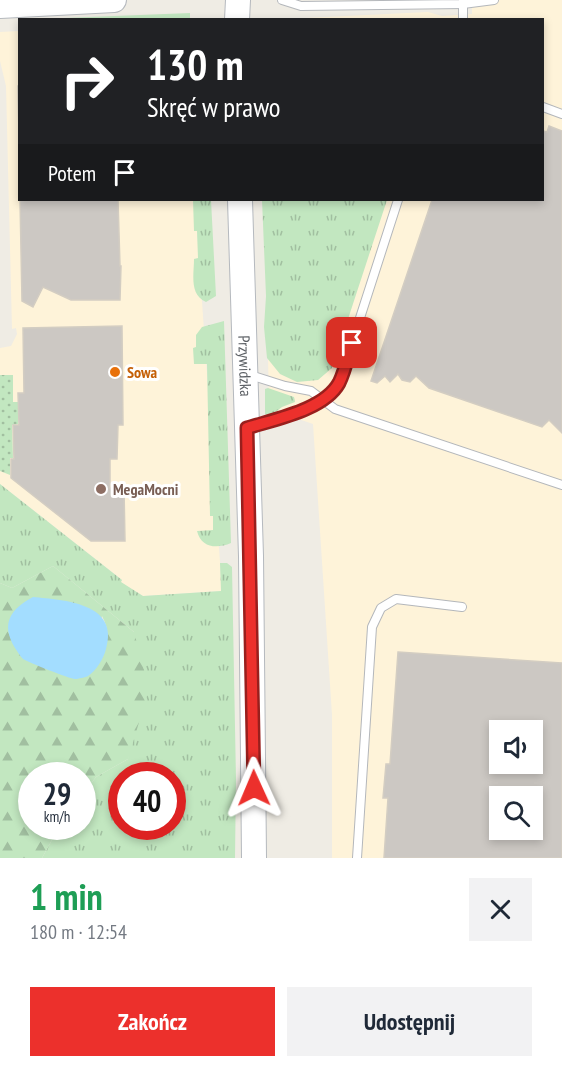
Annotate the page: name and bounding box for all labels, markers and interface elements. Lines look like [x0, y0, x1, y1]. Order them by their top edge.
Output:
text: 130 m [147, 37, 244, 92]
icon: right [48, 42, 126, 120]
text: Skręć w prawo [147, 90, 281, 124]
icon: arrive [108, 156, 141, 189]
text: Potem [48, 159, 96, 187]
pin [326, 317, 377, 368]
icon: arrive [335, 326, 368, 359]
street label: Przywidzka [234, 335, 256, 397]
place label: Sowa [127, 362, 158, 382]
marker: Sowa [108, 365, 122, 379]
place label: MegaMocni [113, 479, 179, 499]
marker: MegaMocni [94, 482, 108, 496]
map controls [489, 720, 543, 840]
button: sound [489, 720, 543, 774]
position arrow [222, 756, 286, 820]
speed limit sign: 40 [108, 762, 186, 840]
text: 29 [43, 774, 71, 813]
button: search [489, 786, 543, 840]
text: km/h [44, 807, 70, 826]
text: 1 min [30, 873, 103, 920]
button: close [469, 878, 532, 941]
text: 180 m · 12:54 [30, 919, 127, 945]
button: Zakończ [30, 987, 275, 1056]
button: Udostępnij [287, 987, 532, 1056]

